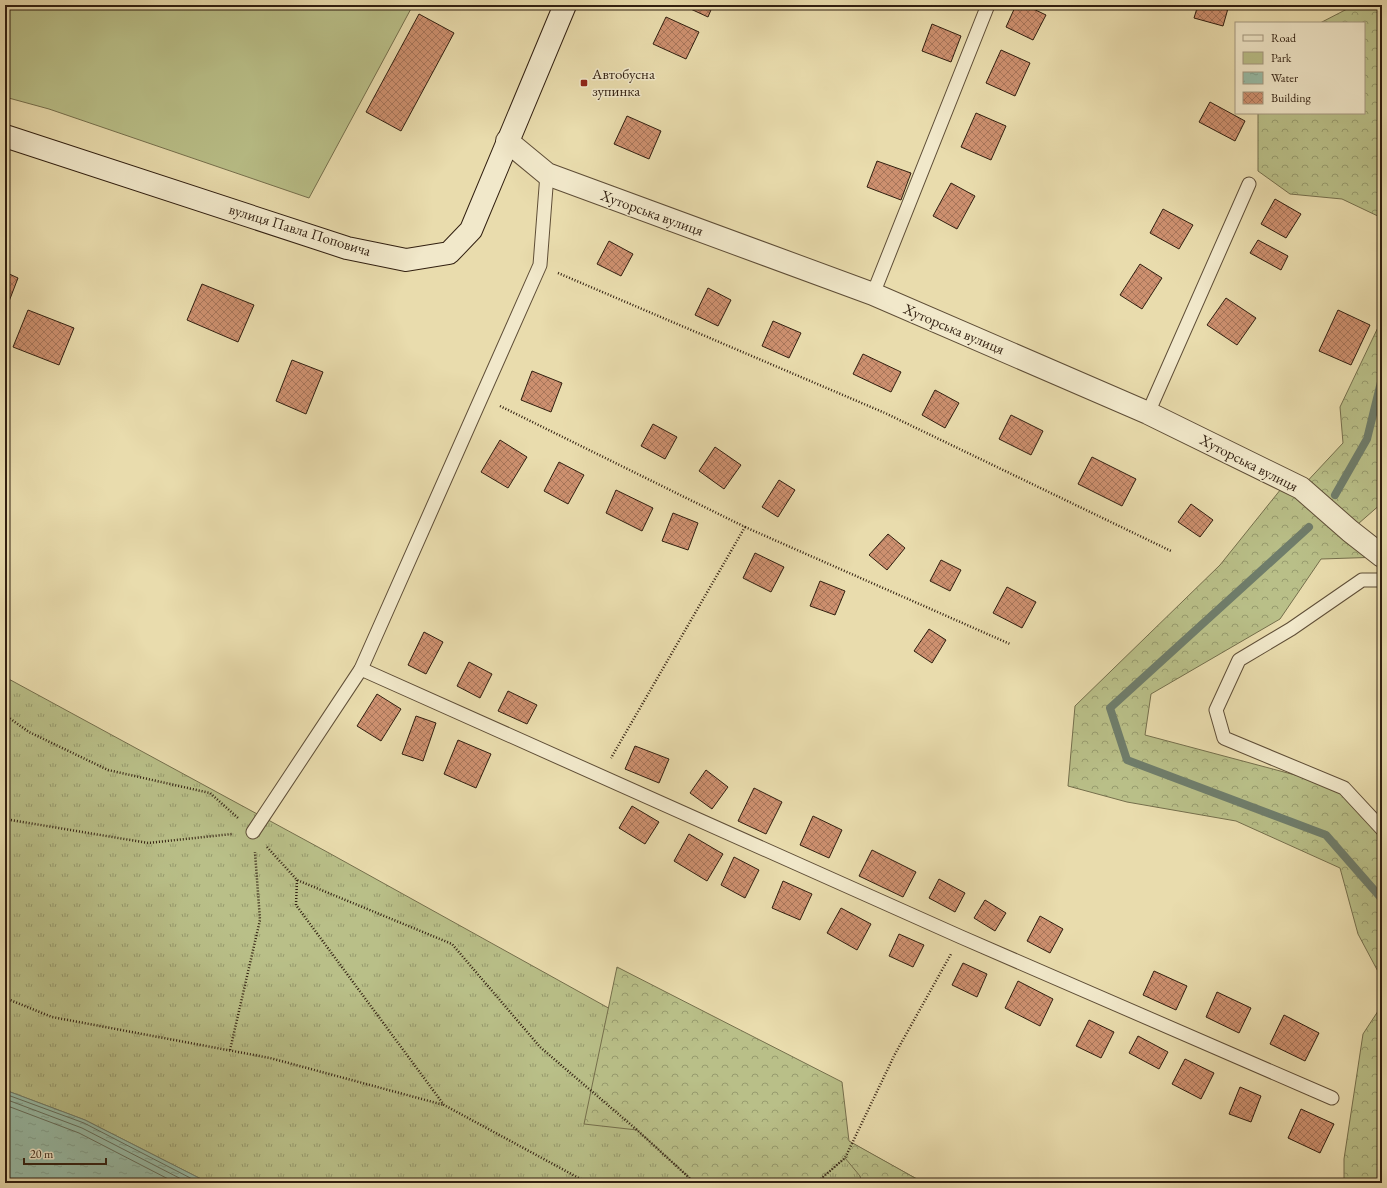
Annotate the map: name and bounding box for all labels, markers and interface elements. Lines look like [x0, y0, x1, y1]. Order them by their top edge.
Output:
legend [1235, 22, 1365, 114]
text: Road [1271, 30, 1297, 46]
text: Park [1271, 50, 1292, 66]
place label: Автобусна зупинка [591, 64, 655, 100]
text: Water [1271, 70, 1298, 86]
marker: Автобусна зупинка [579, 78, 589, 88]
text: Building [1271, 90, 1312, 106]
street label: Хуторська вулиця [597, 185, 706, 240]
street label: вулиця Павла Поповича [227, 199, 373, 260]
street label: Хуторська вулиця [900, 298, 1008, 358]
street label: Хуторська вулиця [1196, 429, 1302, 496]
scale bar [24, 1140, 106, 1166]
text: 20 m [30, 1146, 54, 1162]

